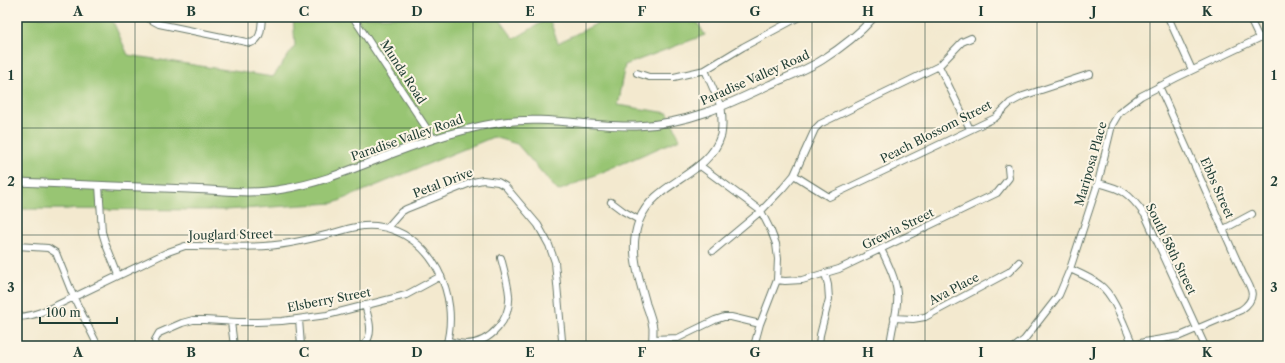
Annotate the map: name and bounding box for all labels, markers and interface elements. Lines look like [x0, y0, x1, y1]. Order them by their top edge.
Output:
text: A [72, 3, 84, 19]
text: B [186, 3, 196, 19]
text: C [299, 3, 309, 19]
text: D [411, 3, 423, 19]
text: E [525, 3, 535, 19]
text: F [638, 3, 647, 19]
text: G [749, 3, 761, 19]
text: H [862, 3, 874, 19]
text: I [978, 3, 984, 19]
text: J [1089, 3, 1097, 19]
text: K [1202, 3, 1213, 19]
street label: Munda Road [377, 37, 430, 107]
street label: Paradise Valley Road [698, 46, 812, 108]
text: 1 [8, 67, 14, 83]
text: 1 [1271, 67, 1277, 83]
street label: Peach Blossom Street [878, 97, 995, 166]
street label: Paradise Valley Road [349, 111, 466, 164]
street label: Mariposa Place [1071, 120, 1110, 208]
street label: Ebbs Street [1197, 155, 1238, 221]
street label: Petal Drive [411, 164, 475, 201]
text: 2 [7, 173, 15, 189]
text: 2 [1270, 173, 1278, 189]
street label: South 58th Street [1143, 201, 1200, 297]
street label: Grewia Street [859, 204, 937, 252]
street label: Jouglard Street [187, 226, 274, 243]
street label: Ava Place [925, 269, 982, 308]
text: 3 [7, 279, 15, 295]
text: 3 [1270, 279, 1278, 295]
street label: Elsberry Street [286, 284, 373, 315]
scale bar [40, 299, 117, 325]
text: 100 m [46, 305, 81, 320]
text: A [72, 344, 84, 360]
text: B [186, 344, 196, 360]
text: C [299, 344, 309, 360]
text: D [411, 344, 423, 360]
text: E [525, 344, 535, 360]
text: F [638, 344, 647, 360]
text: G [749, 344, 761, 360]
text: H [862, 344, 874, 360]
text: I [978, 344, 984, 360]
text: J [1089, 344, 1097, 360]
text: K [1202, 344, 1213, 360]

